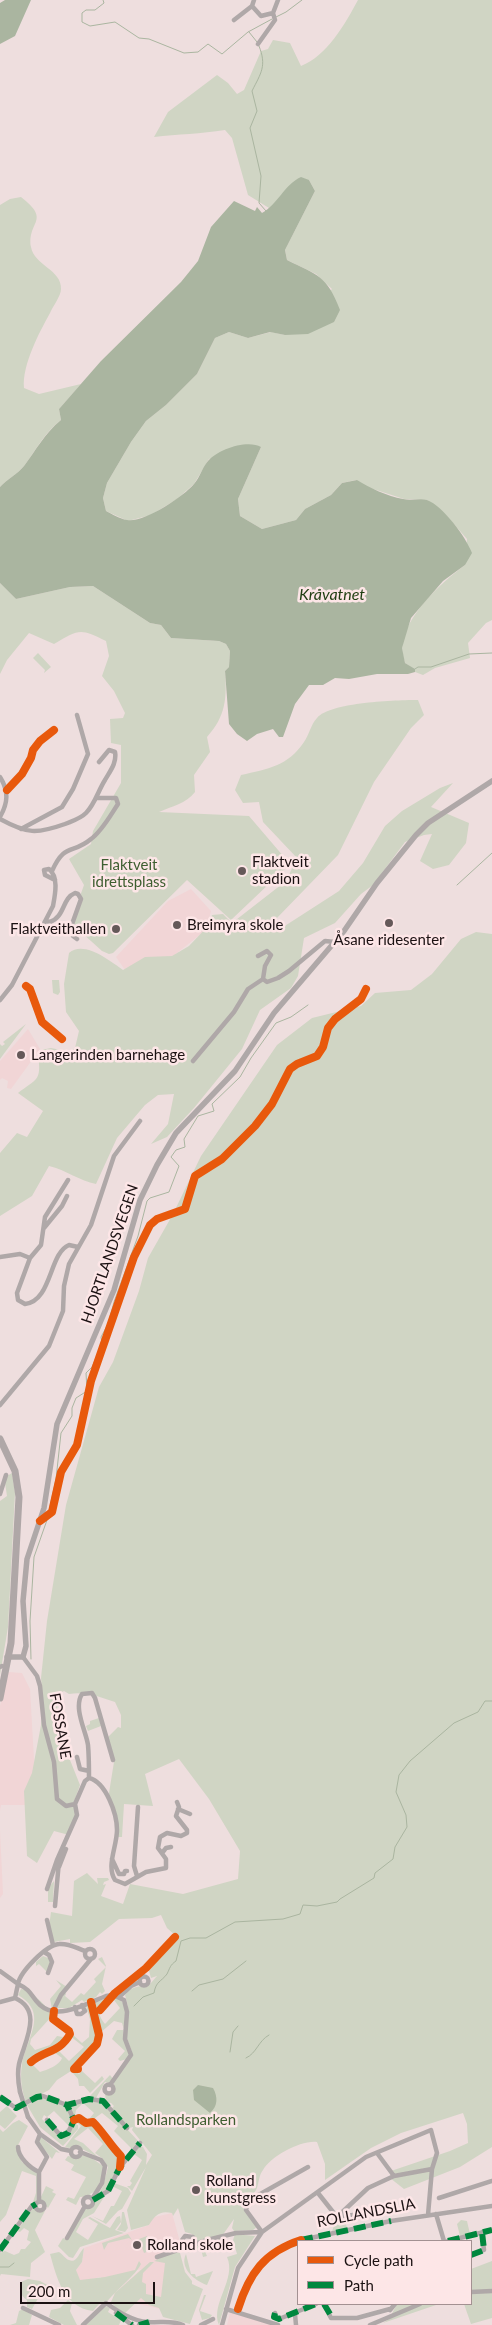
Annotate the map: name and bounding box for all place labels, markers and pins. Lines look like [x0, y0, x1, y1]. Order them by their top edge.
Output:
place label: Flaktveit stadion [252, 853, 309, 888]
marker: Flaktveit stadion [236, 865, 248, 877]
place label: Breimyra skole [187, 916, 283, 934]
marker: Åsane ridesenter [383, 917, 395, 929]
marker: Breimyra skole [171, 919, 183, 931]
place label: Flaktveithallen [10, 920, 106, 938]
marker: Flaktveithallen [110, 923, 122, 935]
place label: Åsane ridesenter [333, 931, 445, 949]
place label: Langerinden barnehage [31, 1046, 185, 1064]
marker: Langerinden barnehage [15, 1049, 27, 1061]
place label: Rolland kunstgress [206, 2172, 276, 2207]
marker: Rolland kunstgress [190, 2184, 202, 2196]
place label: Rolland skole [147, 2236, 233, 2254]
marker: Rolland skole [131, 2239, 143, 2251]

